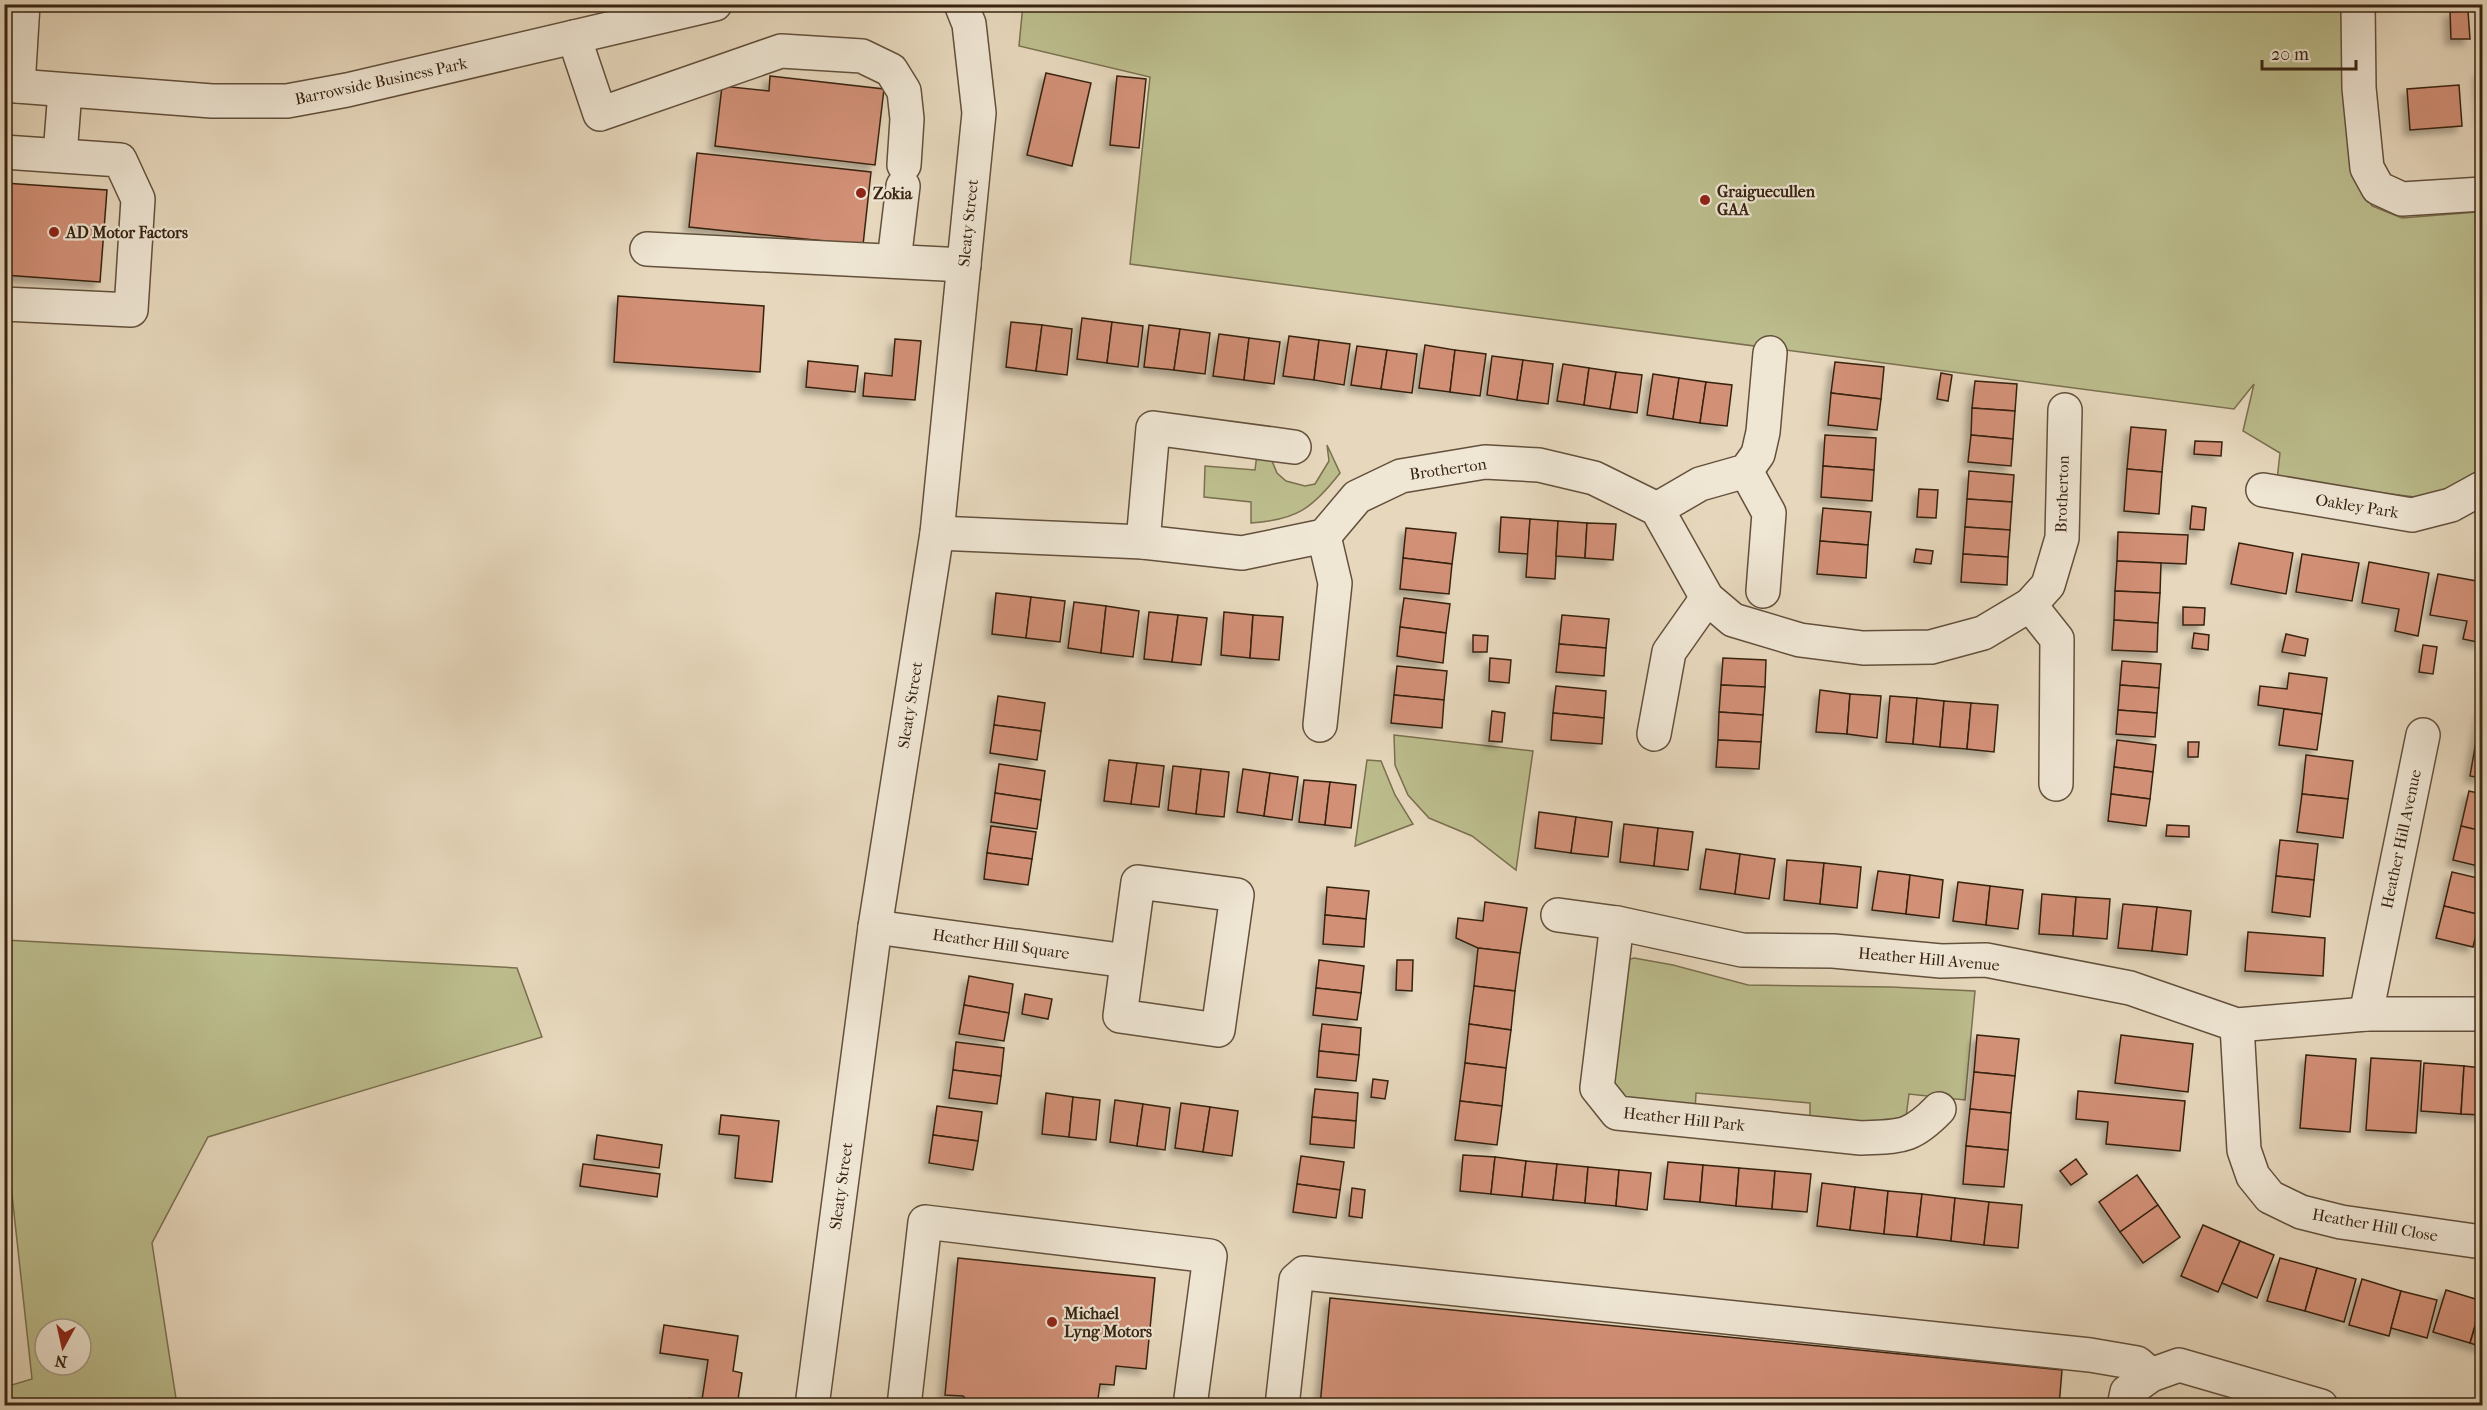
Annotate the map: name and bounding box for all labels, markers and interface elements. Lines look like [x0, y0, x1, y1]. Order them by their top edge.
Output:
scale bar [2262, 33, 2356, 71]
text: 20 m [2271, 44, 2309, 65]
street label: Barrowside Business Park [293, 53, 470, 109]
street label: Sleaty Street [954, 178, 982, 268]
place label: Graiguecullen GAA [1717, 182, 1816, 219]
place label: Zokia [873, 184, 913, 203]
marker: Zokia [854, 186, 868, 200]
marker: Graiguecullen GAA [1698, 193, 1712, 207]
place label: AD Motor Factors [65, 223, 188, 242]
marker: AD Motor Factors [47, 225, 61, 239]
street label: Brotherton [1408, 454, 1488, 484]
street label: Brotherton [2051, 454, 2073, 533]
street label: Oakley Park [2314, 490, 2401, 522]
street label: Sleaty Street [894, 660, 926, 750]
street label: Heather Hill Avenue [2377, 768, 2425, 910]
street label: Heather Hill Square [931, 925, 1071, 963]
street label: Heather Hill Avenue [1858, 943, 2001, 975]
street label: Heather Hill Park [1622, 1103, 1746, 1135]
street label: Sleaty Street [825, 1141, 857, 1231]
street label: Heather Hill Close [2311, 1205, 2439, 1245]
place label: Michael Lyng Motors [1063, 1304, 1152, 1342]
marker: Michael Lyng Motors [1045, 1315, 1059, 1329]
north arrow [33, 1317, 93, 1377]
text: N [53, 1351, 68, 1372]

